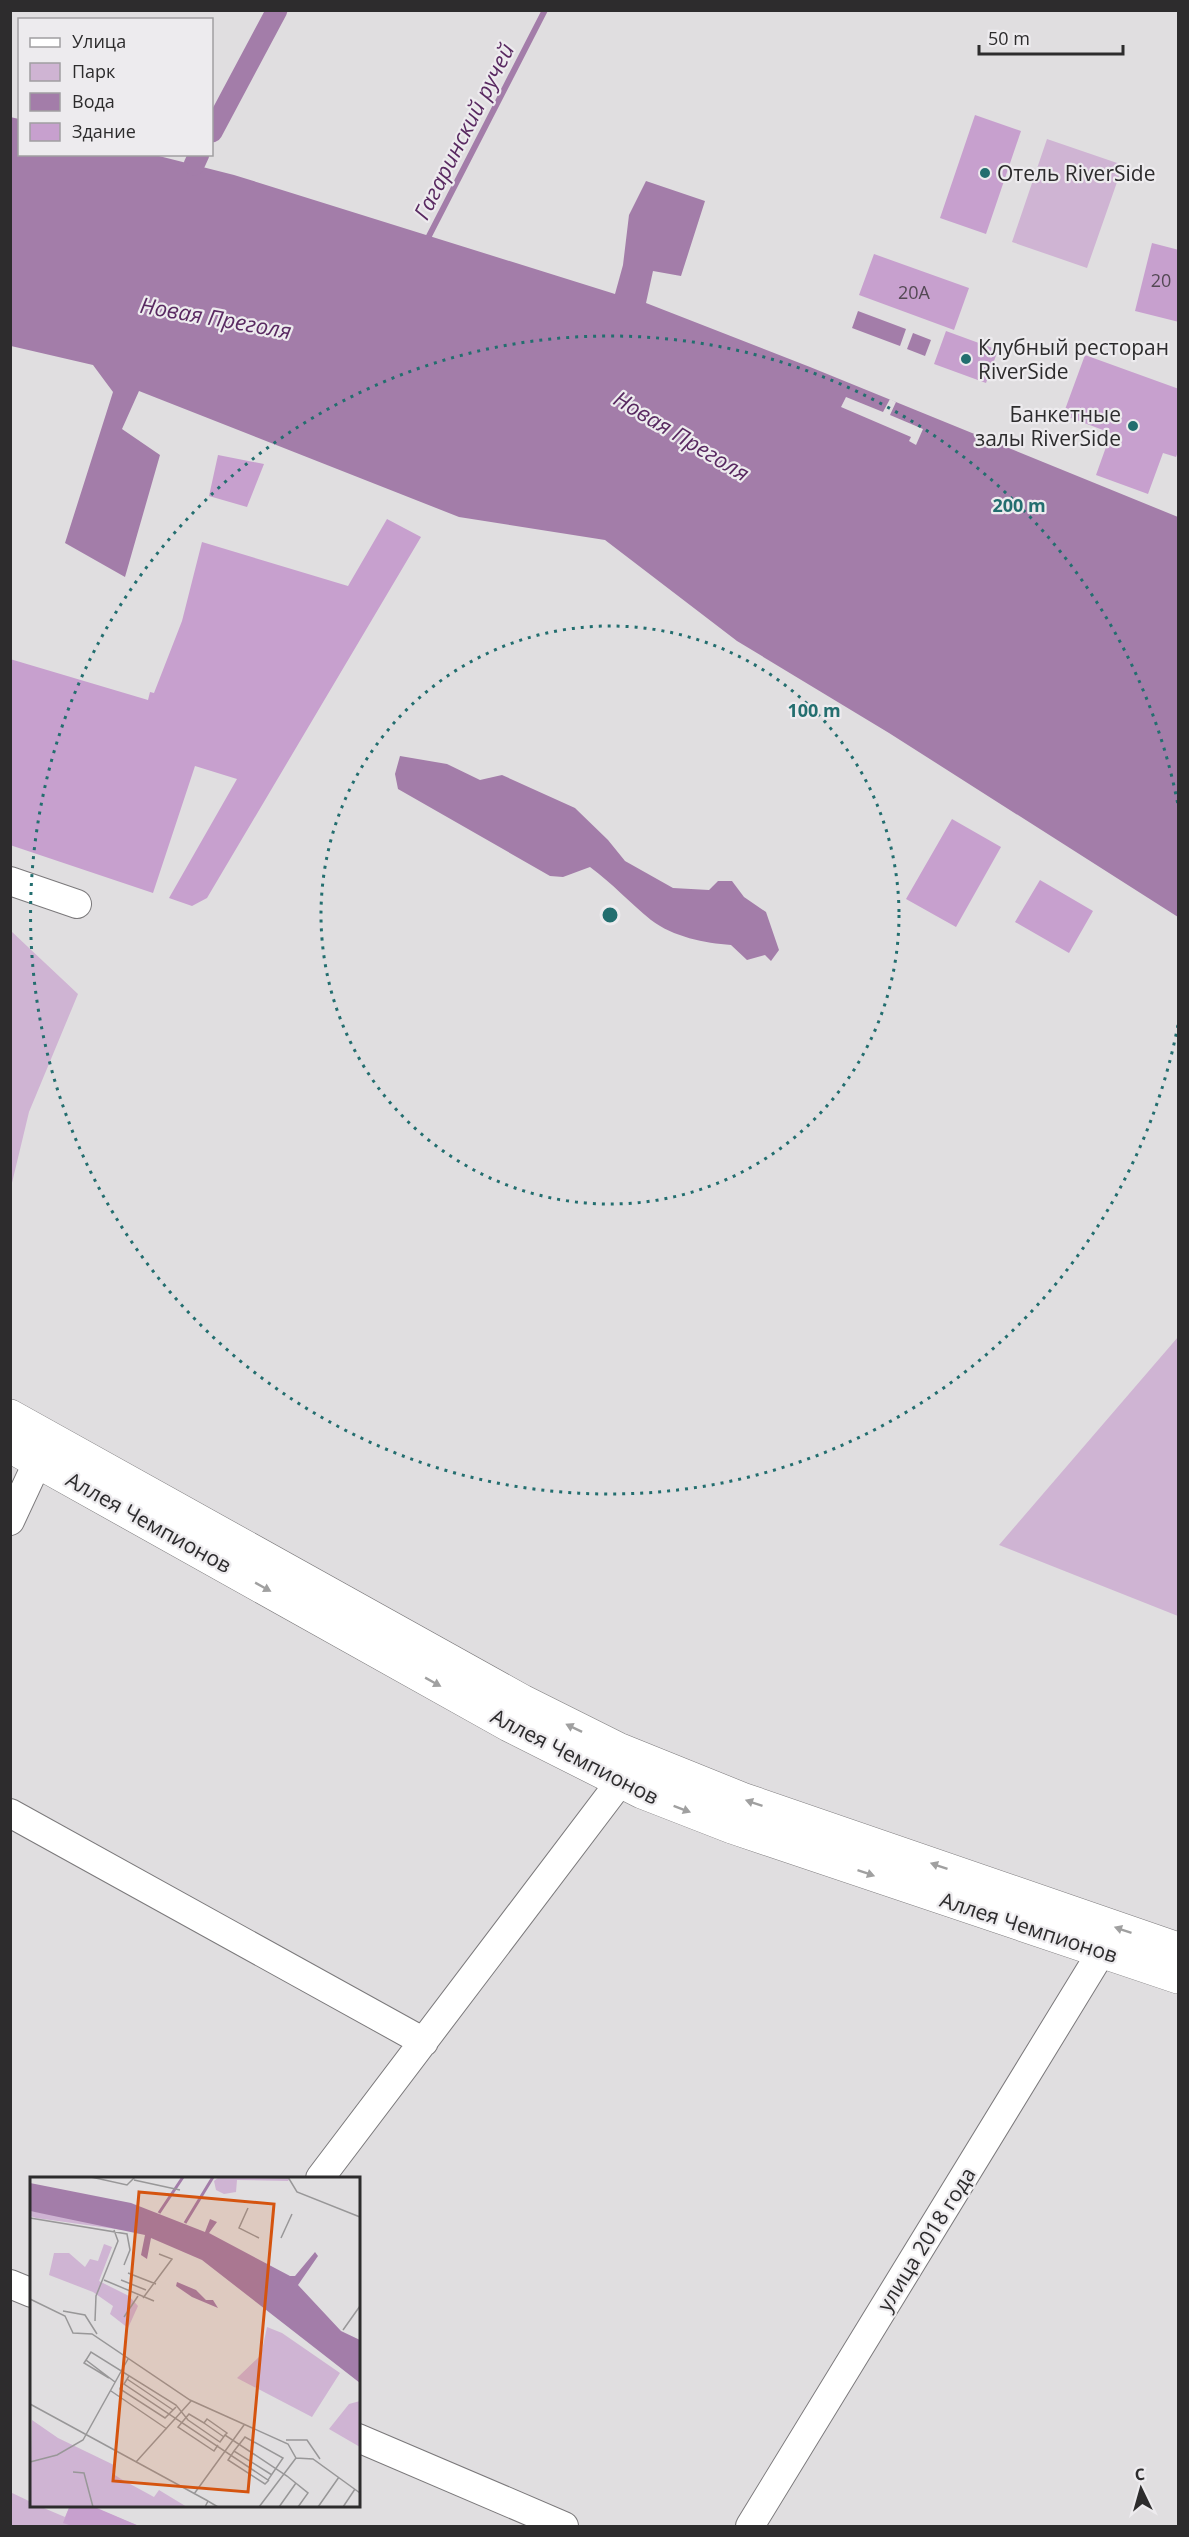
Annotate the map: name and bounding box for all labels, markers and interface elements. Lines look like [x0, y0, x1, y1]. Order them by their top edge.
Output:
legend [18, 18, 213, 156]
scale bar [979, 18, 1123, 56]
text: 50 m [988, 26, 1030, 50]
text: Улица [72, 29, 126, 53]
water label: Гагаринский ручей [406, 37, 521, 224]
text: Парк [72, 59, 116, 83]
text: Вода [72, 89, 115, 113]
text: Здание [72, 119, 136, 143]
place label: Отель RiverSide [997, 159, 1155, 187]
marker: Отель RiverSide [978, 166, 992, 180]
house number: 20 [1151, 268, 1171, 292]
house number: 20А [898, 280, 931, 304]
water label: Новая Преголя [138, 289, 294, 345]
place label: Клубный ресторан RiverSide [978, 333, 1169, 385]
marker: Клубный ресторан RiverSide [959, 352, 973, 366]
water label: Новая Преголя [609, 383, 755, 487]
place label: Банкетные залы RiverSide [975, 400, 1121, 452]
marker: Банкетные залы RiverSide [1126, 419, 1140, 433]
text: 200 m [992, 493, 1046, 517]
text: 100 m [787, 698, 841, 722]
centre of rings [600, 905, 620, 925]
street label: Аллея Чемпионов [61, 1465, 237, 1579]
one-way arrow [255, 1581, 271, 1592]
one-way arrow [425, 1677, 442, 1687]
street label: Аллея Чемпионов [486, 1702, 664, 1810]
one-way arrow [566, 1723, 583, 1733]
one-way arrow [745, 1798, 763, 1808]
one-way arrow [673, 1804, 691, 1814]
one-way arrow [930, 1861, 948, 1871]
one-way arrow [857, 1868, 875, 1878]
street label: Аллея Чемпионов [937, 1885, 1121, 1969]
one-way arrow [1114, 1924, 1132, 1934]
street label: улица 2018 года [870, 2162, 982, 2316]
inset map [30, 2177, 360, 2507]
north arrow [1111, 2459, 1171, 2519]
text: С [1134, 2463, 1146, 2485]

